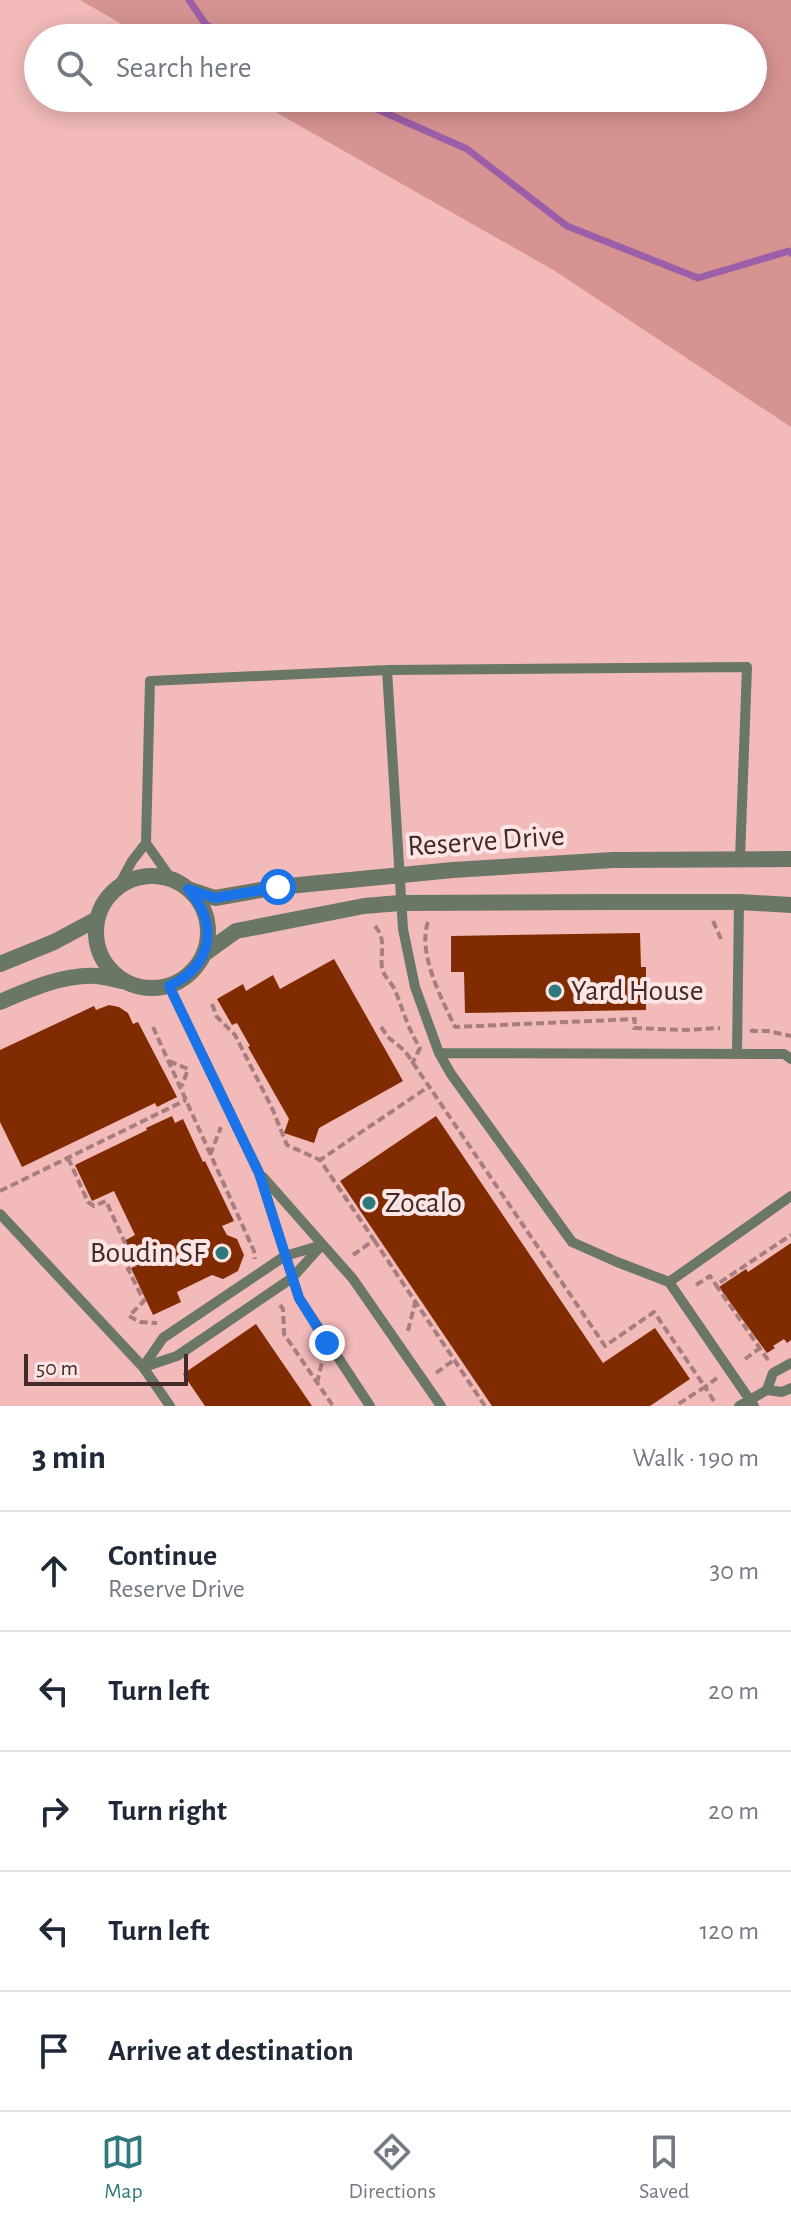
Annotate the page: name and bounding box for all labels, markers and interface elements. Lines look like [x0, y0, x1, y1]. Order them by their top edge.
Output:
search box [24, 24, 767, 112]
icon: search [52, 46, 96, 90]
text: Search here [116, 53, 252, 83]
street label: Reserve Drive [406, 821, 566, 861]
route start [260, 869, 296, 905]
place label: Yard House [571, 976, 704, 1006]
marker: Yard House [546, 982, 564, 1000]
place label: Zocalo [385, 1188, 462, 1218]
marker: Zocalo [360, 1194, 378, 1212]
place label: Boudin SF [90, 1238, 207, 1268]
marker: Boudin SF [213, 1244, 231, 1262]
route end [309, 1325, 345, 1361]
scale bar [24, 1350, 188, 1386]
text: 50 m [36, 1357, 78, 1379]
text: 3 min [32, 1441, 106, 1475]
text: Walk · 190 m [632, 1445, 759, 1471]
text: Continue [108, 1541, 217, 1571]
icon: ahead [32, 1549, 76, 1593]
text: 30 m [709, 1558, 759, 1584]
text: Reserve Drive [108, 1576, 245, 1602]
icon: left [32, 1669, 76, 1713]
text: Turn left [108, 1676, 209, 1706]
text: 20 m [708, 1678, 759, 1704]
icon: right [32, 1789, 76, 1833]
text: Turn right [108, 1796, 227, 1826]
text: 20 m [708, 1798, 759, 1824]
icon: left [32, 1909, 76, 1953]
text: Turn left [108, 1916, 209, 1946]
text: 120 m [699, 1918, 759, 1944]
icon: arrive [32, 2029, 76, 2073]
text: Arrive at destination [108, 2036, 354, 2066]
tab: Map [101, 2130, 145, 2204]
tab: Directions [348, 2130, 436, 2204]
tab: Saved [639, 2130, 689, 2204]

